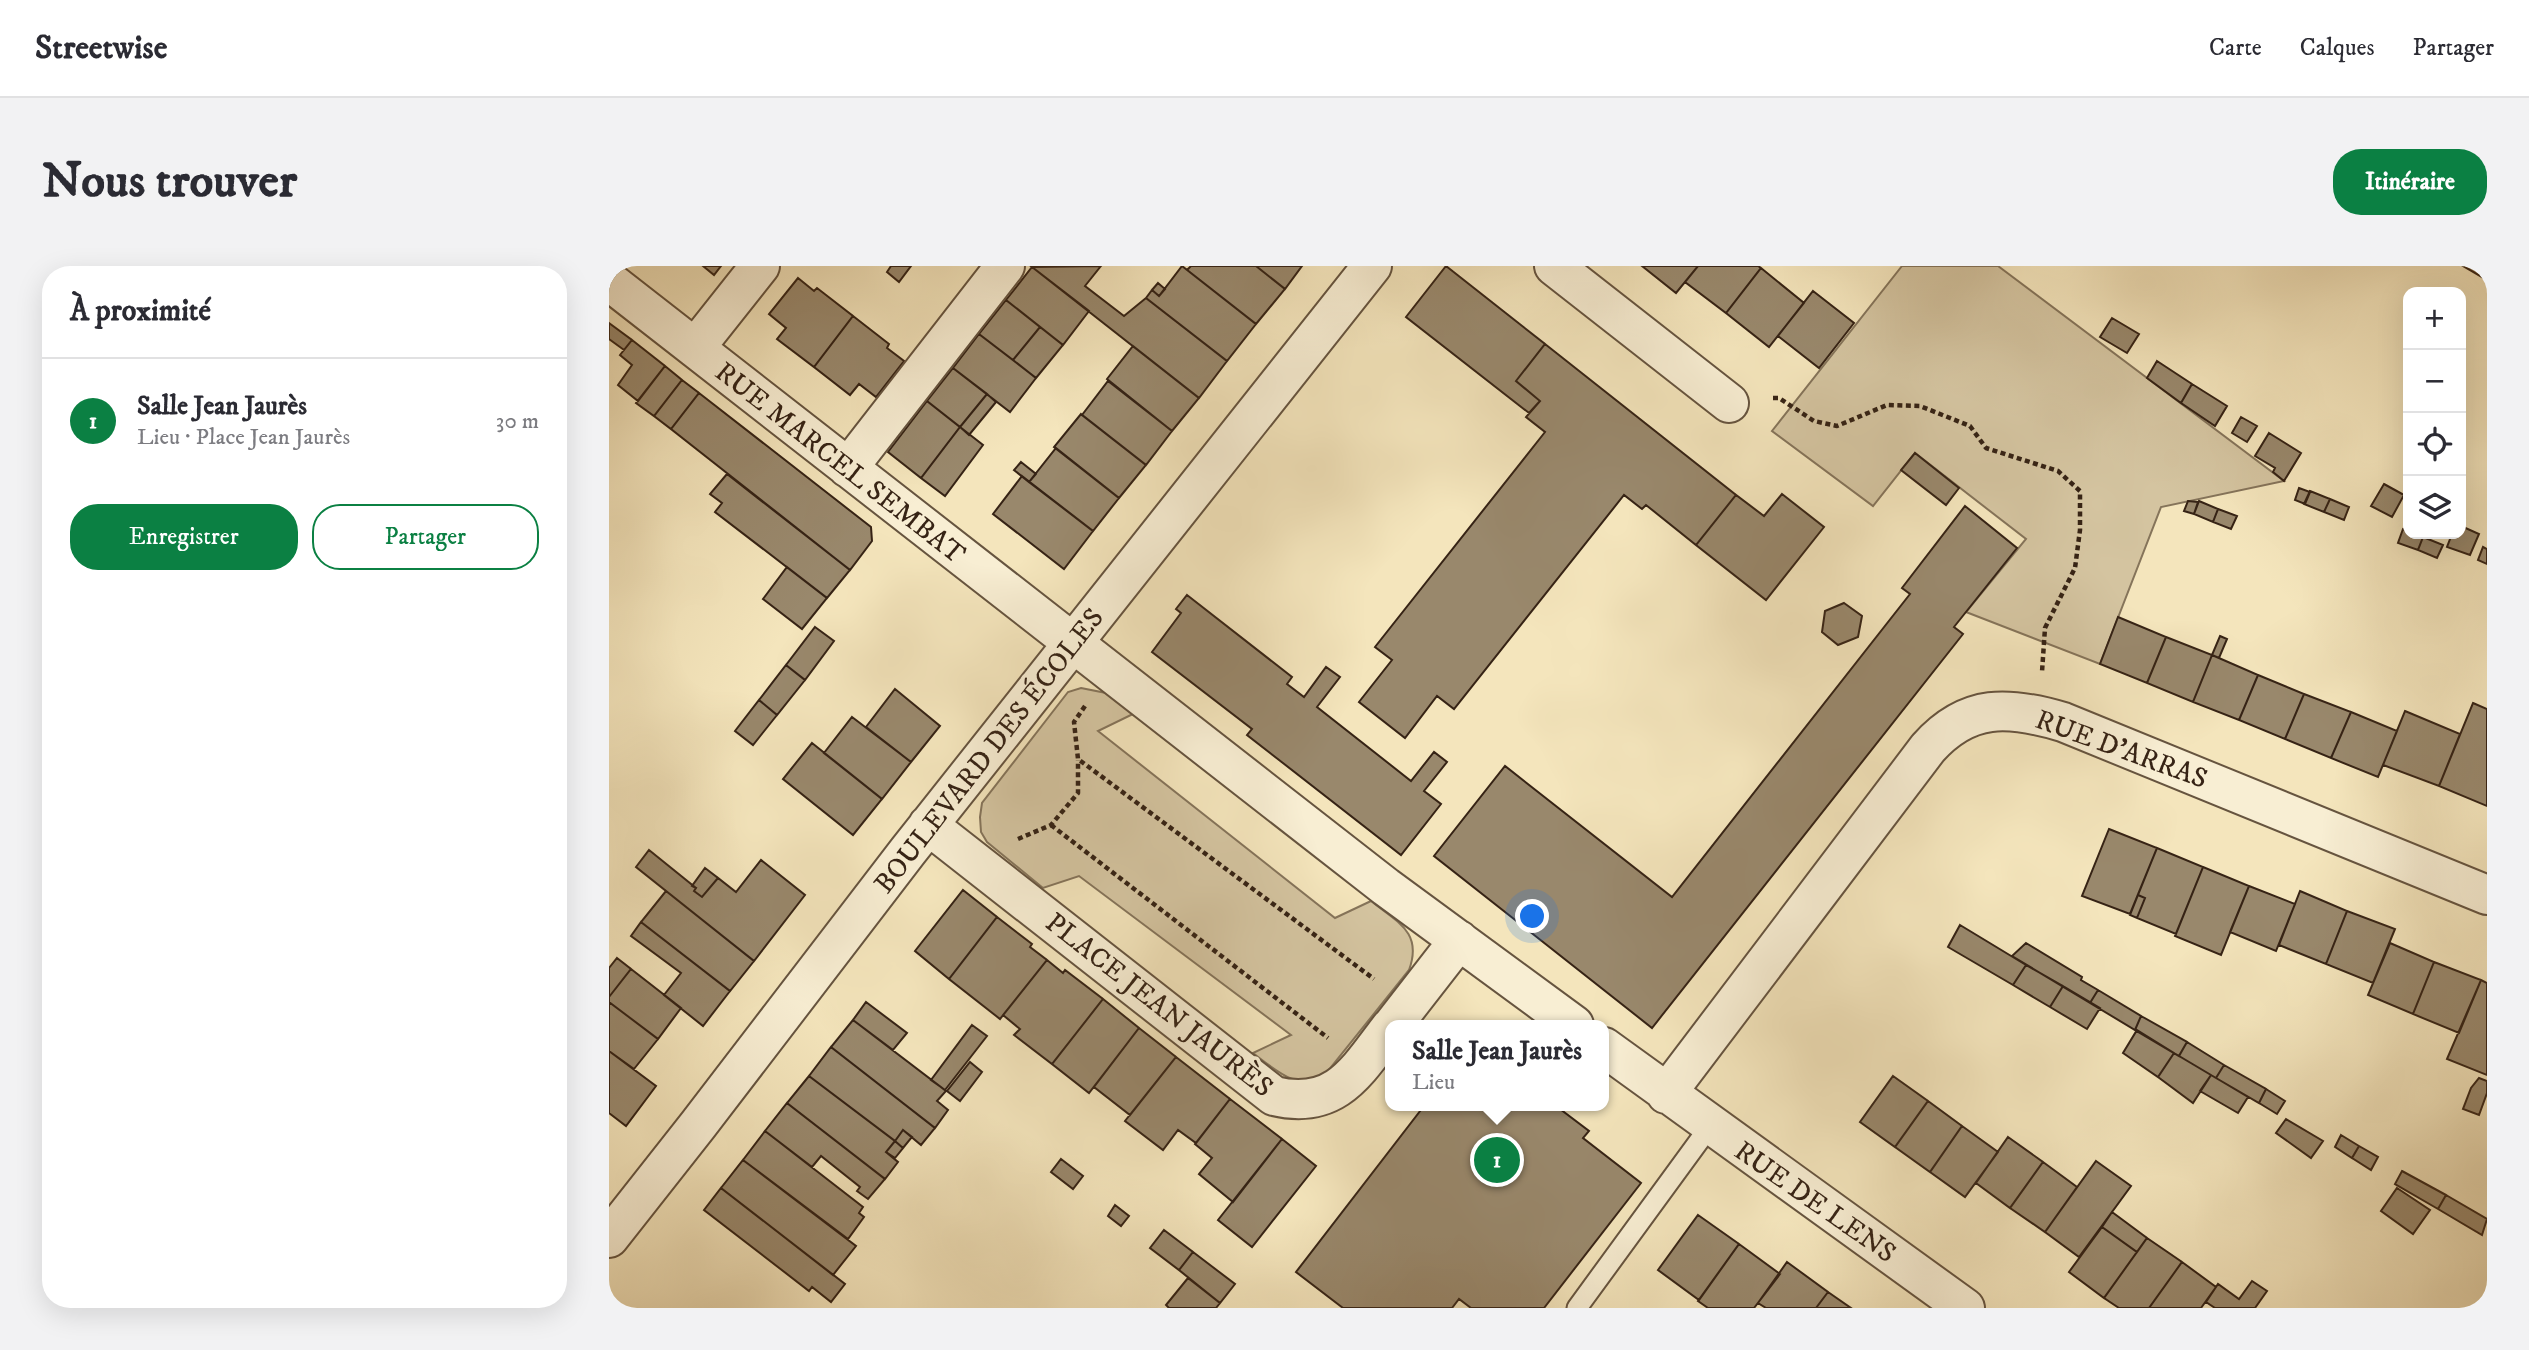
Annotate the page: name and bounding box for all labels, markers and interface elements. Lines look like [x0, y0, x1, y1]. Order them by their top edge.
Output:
text: Streetwise [35, 28, 167, 69]
text: Carte [2209, 33, 2262, 63]
text: Calques [2300, 33, 2375, 63]
text: Partager [2413, 33, 2494, 63]
button: Itinéraire [2333, 149, 2487, 215]
text: Nous trouver [42, 151, 297, 213]
map controls [2403, 287, 2466, 539]
button: + [2403, 287, 2466, 350]
text: À proximité [70, 293, 211, 330]
button: − [2403, 350, 2466, 413]
street label: RUE MARCEL SEMBAT [708, 355, 972, 572]
text: Salle Jean Jaurès [137, 390, 307, 423]
text: 1 [89, 407, 97, 436]
text: 30 m [496, 407, 539, 436]
button: locate [2403, 413, 2466, 476]
text: Lieu · Place Jean Jaurès [137, 423, 350, 452]
button: layers [2403, 476, 2466, 539]
button: Enregistrer [70, 504, 298, 570]
button: Partager [312, 504, 539, 570]
street label: BOULEVARD DES ÉCOLES [867, 601, 1112, 901]
street label: RUE D'ARRAS [2031, 702, 2212, 797]
your location [1515, 899, 1549, 933]
street label: PLACE JEAN JAURÈS [1038, 905, 1280, 1105]
popup [1385, 1020, 1609, 1111]
text: Salle Jean Jaurès [1412, 1035, 1582, 1068]
text: Lieu [1412, 1068, 1455, 1097]
pin: 1 [1474, 1134, 1520, 1186]
street label: RUE DE LENS [1728, 1134, 1903, 1271]

